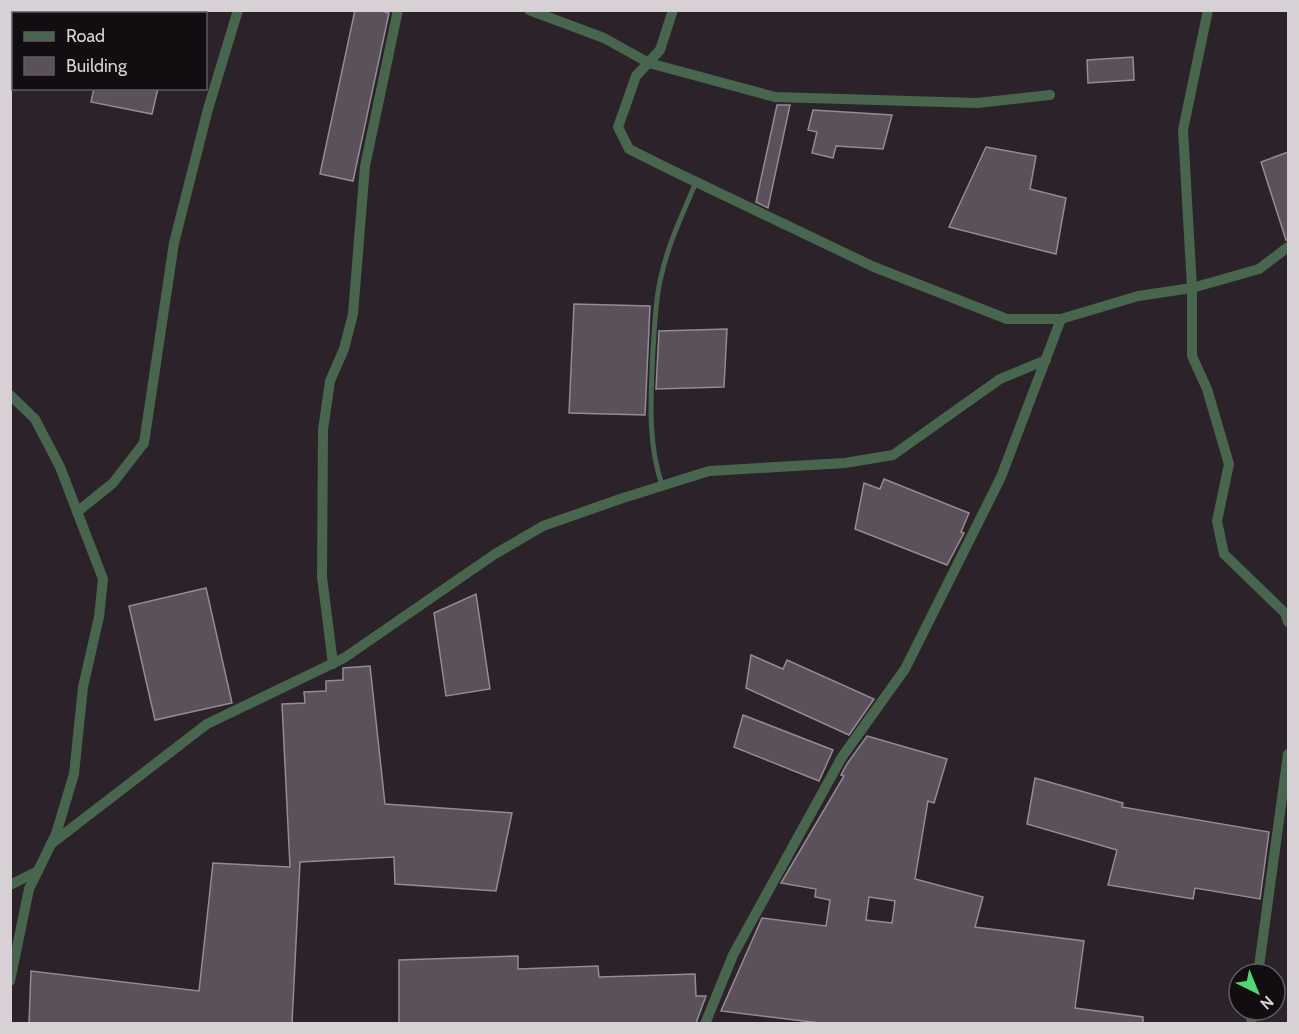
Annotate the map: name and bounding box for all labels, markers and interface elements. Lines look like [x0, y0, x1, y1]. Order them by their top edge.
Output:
legend [12, 12, 207, 90]
text: Road [66, 25, 105, 47]
text: Building [66, 55, 128, 77]
north arrow [1227, 962, 1287, 1022]
text: N [1256, 992, 1278, 1013]

